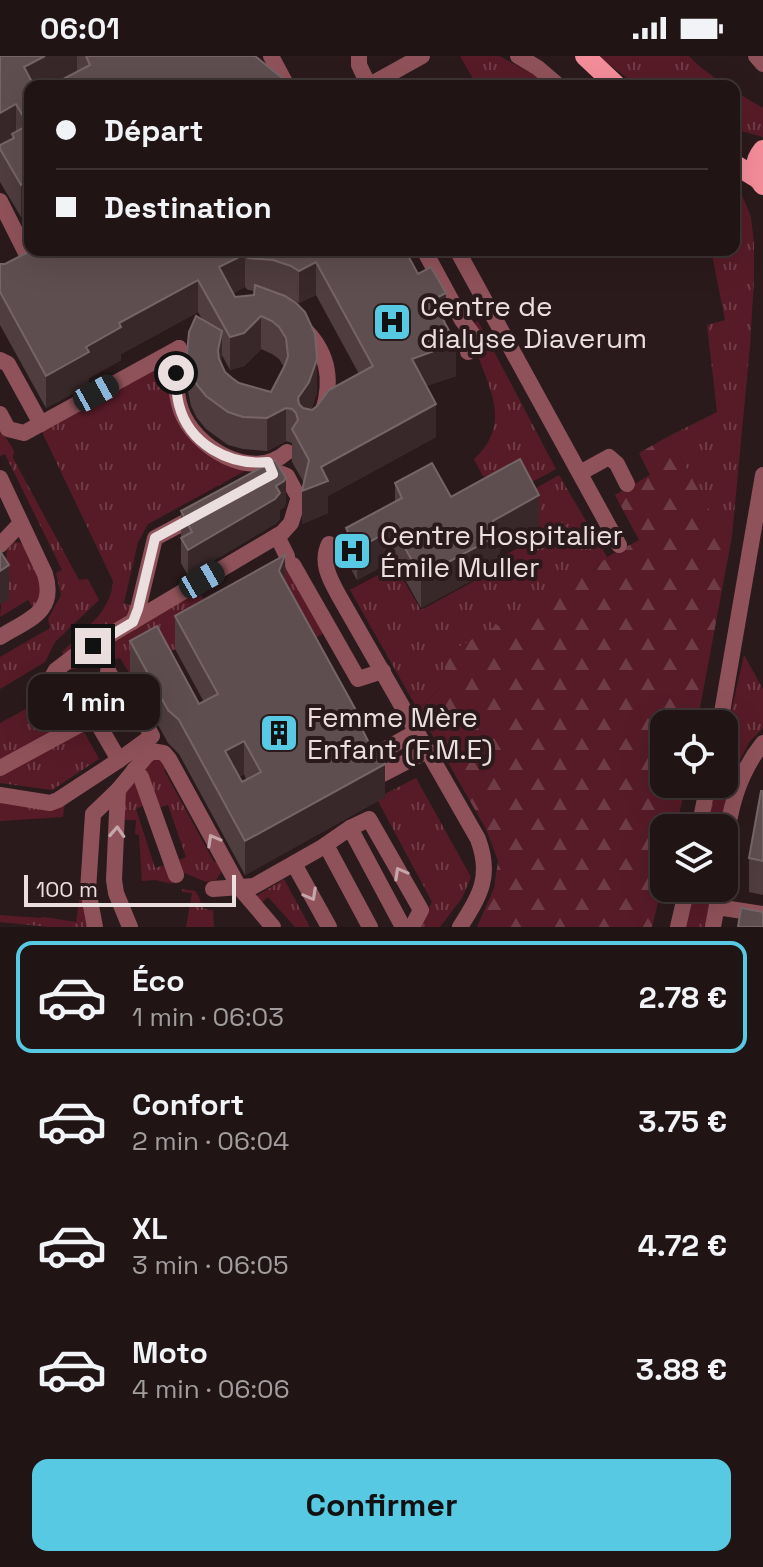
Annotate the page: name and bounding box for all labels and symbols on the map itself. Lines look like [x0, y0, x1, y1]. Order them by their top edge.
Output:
place label: Centre de dialyse Diaverum [420, 288, 647, 356]
hospital icon: Centre de dialyse Diaverum [371, 301, 413, 343]
route start [158, 355, 194, 391]
car [69, 371, 123, 415]
place label: Centre Hospitalier Émile Muller [380, 517, 623, 585]
hospital icon: Centre Hospitalier Émile Muller [331, 530, 373, 572]
car [175, 558, 229, 602]
route end [75, 628, 111, 664]
callout: 1 min [27, 674, 159, 730]
place label: Femme Mère Enfant (F.M.E) [307, 699, 493, 767]
building icon: Femme Mère Enfant (F.M.E) [258, 712, 300, 754]
one-way arrow [108, 825, 125, 838]
one-way arrow [208, 834, 223, 848]
one-way arrow [394, 867, 410, 882]
scale bar [24, 871, 236, 907]
one-way arrow [301, 887, 317, 901]

